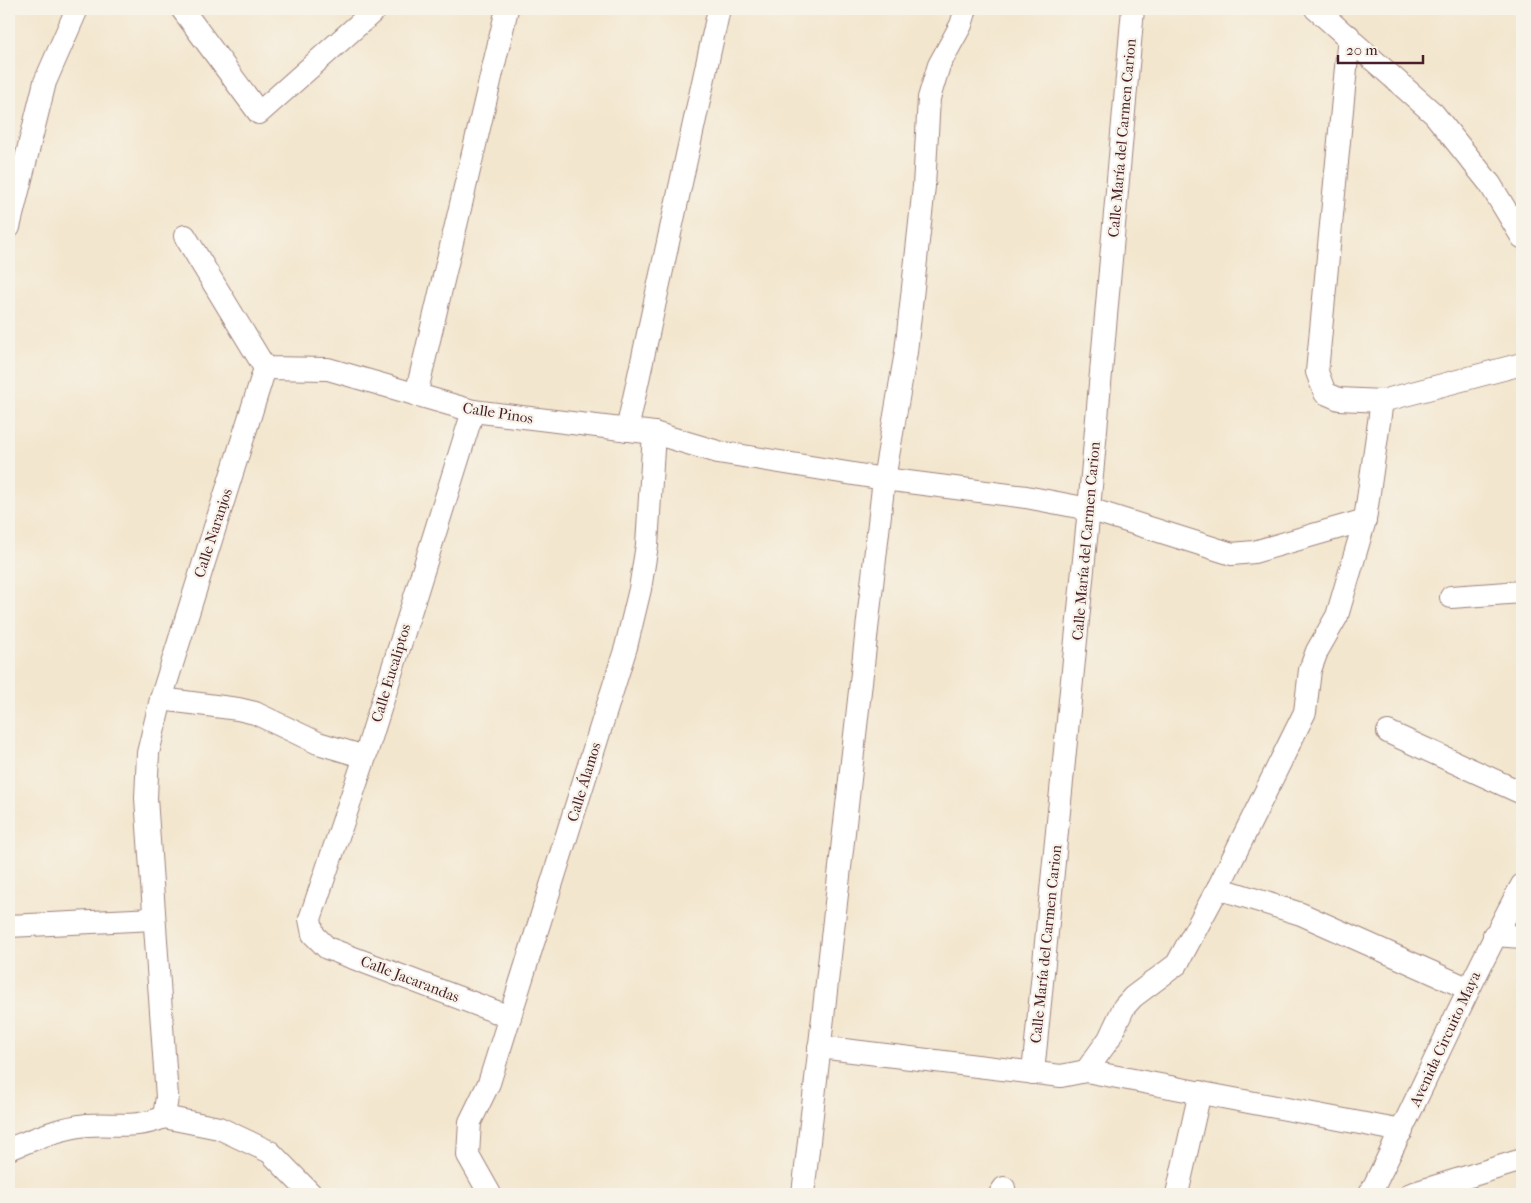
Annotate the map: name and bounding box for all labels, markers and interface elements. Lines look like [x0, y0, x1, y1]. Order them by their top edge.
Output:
scale bar [1338, 32, 1424, 64]
street label: Calle María del Carmen Carion [1104, 38, 1140, 238]
text: 20 m [1346, 41, 1378, 59]
street label: Calle Pinos [461, 399, 535, 428]
street label: Calle María del Carmen Carion [1068, 441, 1104, 641]
street label: Calle Naranjos [190, 486, 236, 580]
street label: Calle Eucaliptos [367, 621, 415, 725]
street label: Calle Álamos [563, 740, 605, 824]
street label: Calle María del Carmen Carion [1027, 844, 1065, 1044]
street label: Calle Jacarandas [358, 952, 462, 1006]
street label: Avenida Circuito Maya [1405, 968, 1485, 1110]

